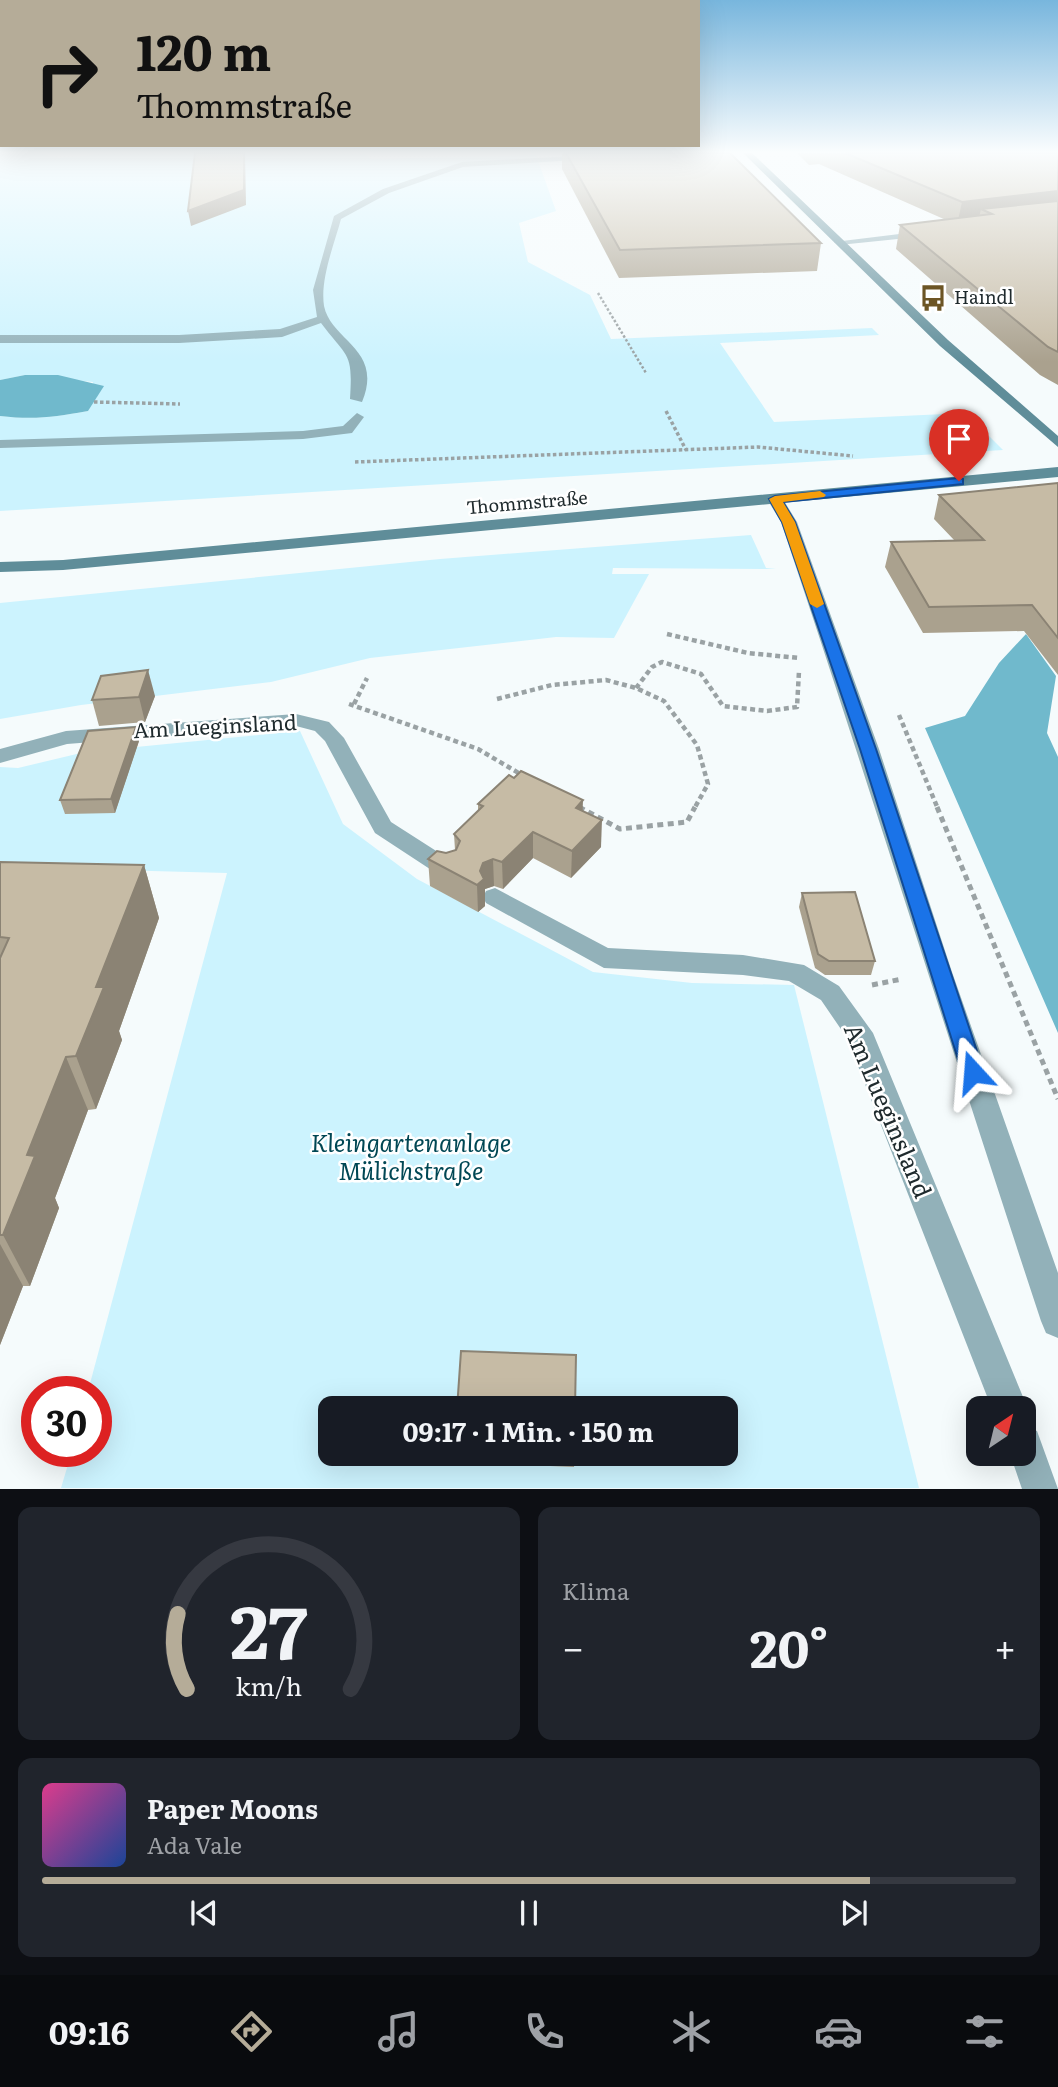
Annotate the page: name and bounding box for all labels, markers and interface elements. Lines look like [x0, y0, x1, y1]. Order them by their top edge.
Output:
text: 120 m [136, 13, 271, 86]
icon: right [21, 28, 112, 119]
text: Thommstraße [136, 80, 352, 128]
bus stop icon: Haindl [918, 283, 948, 313]
place label: Haindl [954, 283, 1014, 310]
pin [929, 409, 989, 481]
icon: arrive [940, 420, 978, 458]
street label: Thommstraße [465, 483, 589, 520]
street label: Am Lueginsland [132, 705, 297, 744]
street label: Am Lueginsland [837, 1017, 942, 1203]
position arrow [936, 1035, 1010, 1109]
park label: Kleingartenanlage Mülichstraße [311, 1124, 511, 1187]
speed limit sign: 30 [21, 1376, 112, 1467]
north arrow [966, 1396, 1036, 1466]
map controls [966, 1396, 1036, 1466]
text: 09:17 · 1 Min. · 150 m [402, 1411, 654, 1450]
text: Klima [562, 1573, 629, 1607]
text: 27 [230, 1574, 308, 1682]
text: 20° [750, 1607, 828, 1684]
text: − [562, 1617, 584, 1674]
text: + [994, 1617, 1016, 1674]
text: km/h [236, 1667, 302, 1704]
text: Paper Moons [147, 1788, 318, 1827]
text: Ada Vale [147, 1827, 242, 1861]
icon: previous [185, 1894, 223, 1932]
icon: pause [510, 1894, 548, 1932]
icon: next [835, 1894, 873, 1932]
text: 09:16 [49, 2007, 129, 2055]
icon: directions [227, 2007, 276, 2056]
icon: music [374, 2007, 423, 2056]
icon: phone [520, 2007, 569, 2056]
icon: climate [667, 2007, 716, 2056]
icon: car [814, 2007, 863, 2056]
icon: filters [960, 2007, 1009, 2056]

